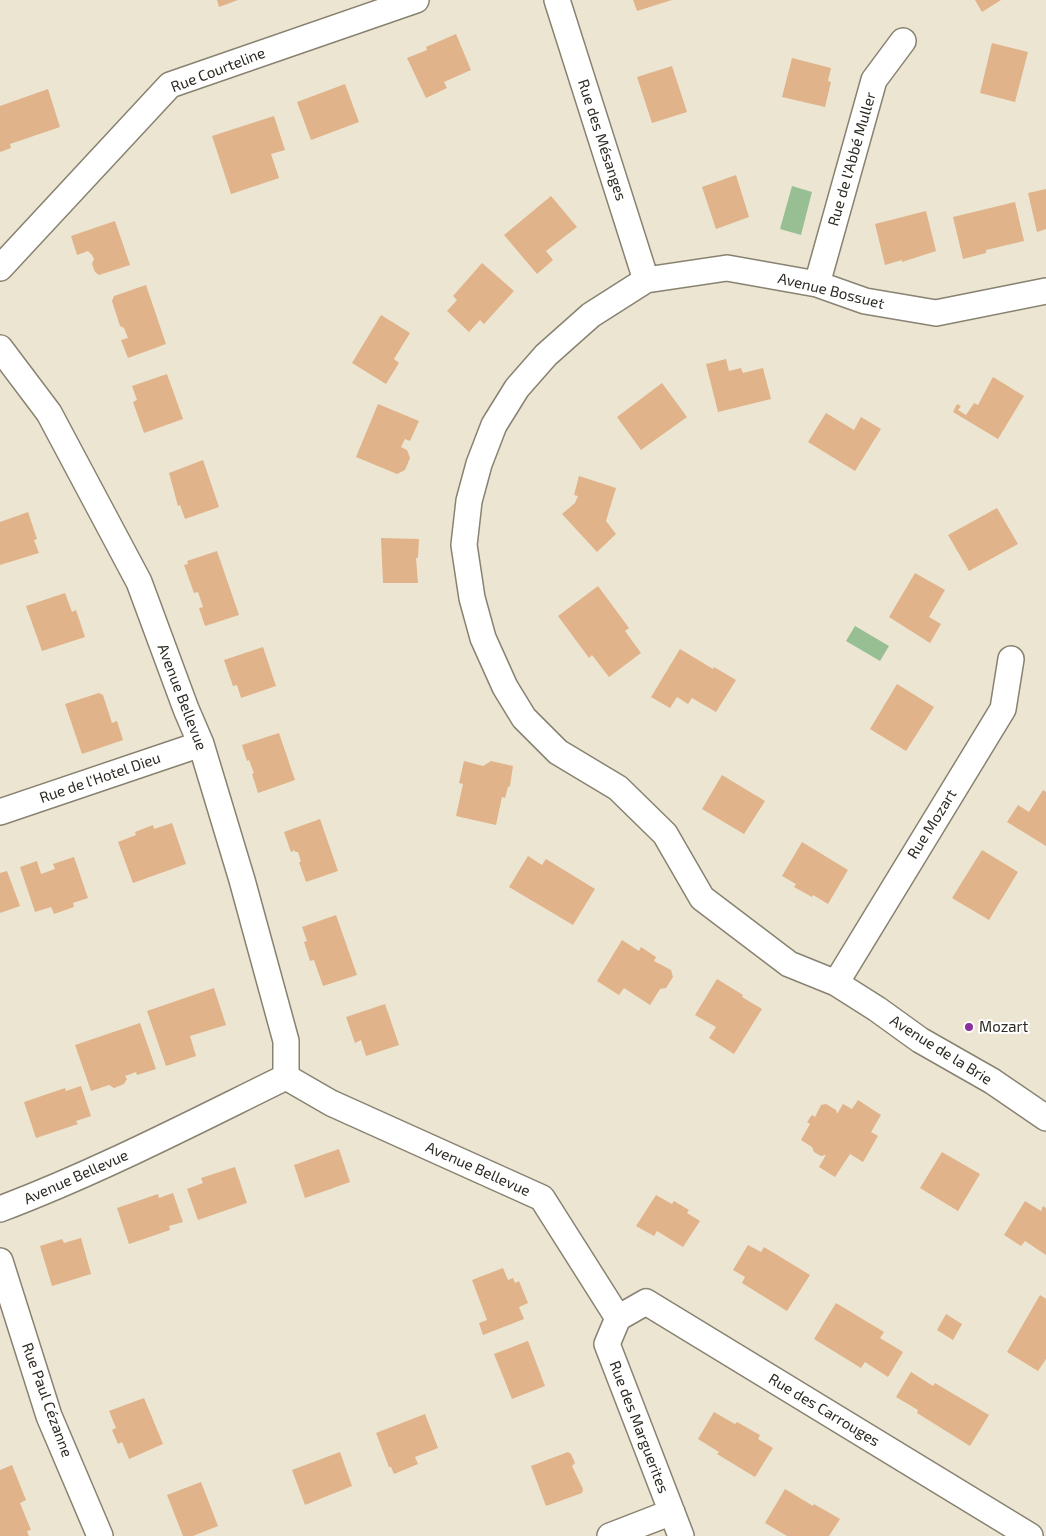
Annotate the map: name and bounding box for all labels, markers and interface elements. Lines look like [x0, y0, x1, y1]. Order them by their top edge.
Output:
street label: Rue Courteline [168, 44, 268, 96]
street label: Rue des Mésanges [574, 77, 630, 203]
street label: Rue de l'Abbé Muller [824, 90, 880, 228]
street label: Avenue Bossuet [776, 269, 886, 313]
street label: Avenue Bellevue [153, 641, 211, 753]
street label: Rue de l'Hotel Dieu [37, 749, 163, 807]
street label: Rue Mozart [904, 786, 960, 862]
street label: Avenue de la Brie [887, 1011, 995, 1089]
place label: Mozart [979, 1018, 1028, 1036]
marker: Mozart [963, 1021, 975, 1033]
street label: Avenue Bellevue [423, 1138, 533, 1200]
street label: Avenue Bellevue [21, 1146, 131, 1208]
street label: Rue Paul Cézanne [18, 1340, 76, 1460]
street label: Rue des Marguerites [605, 1358, 673, 1496]
street label: Rue des Carrouges [765, 1370, 883, 1450]

